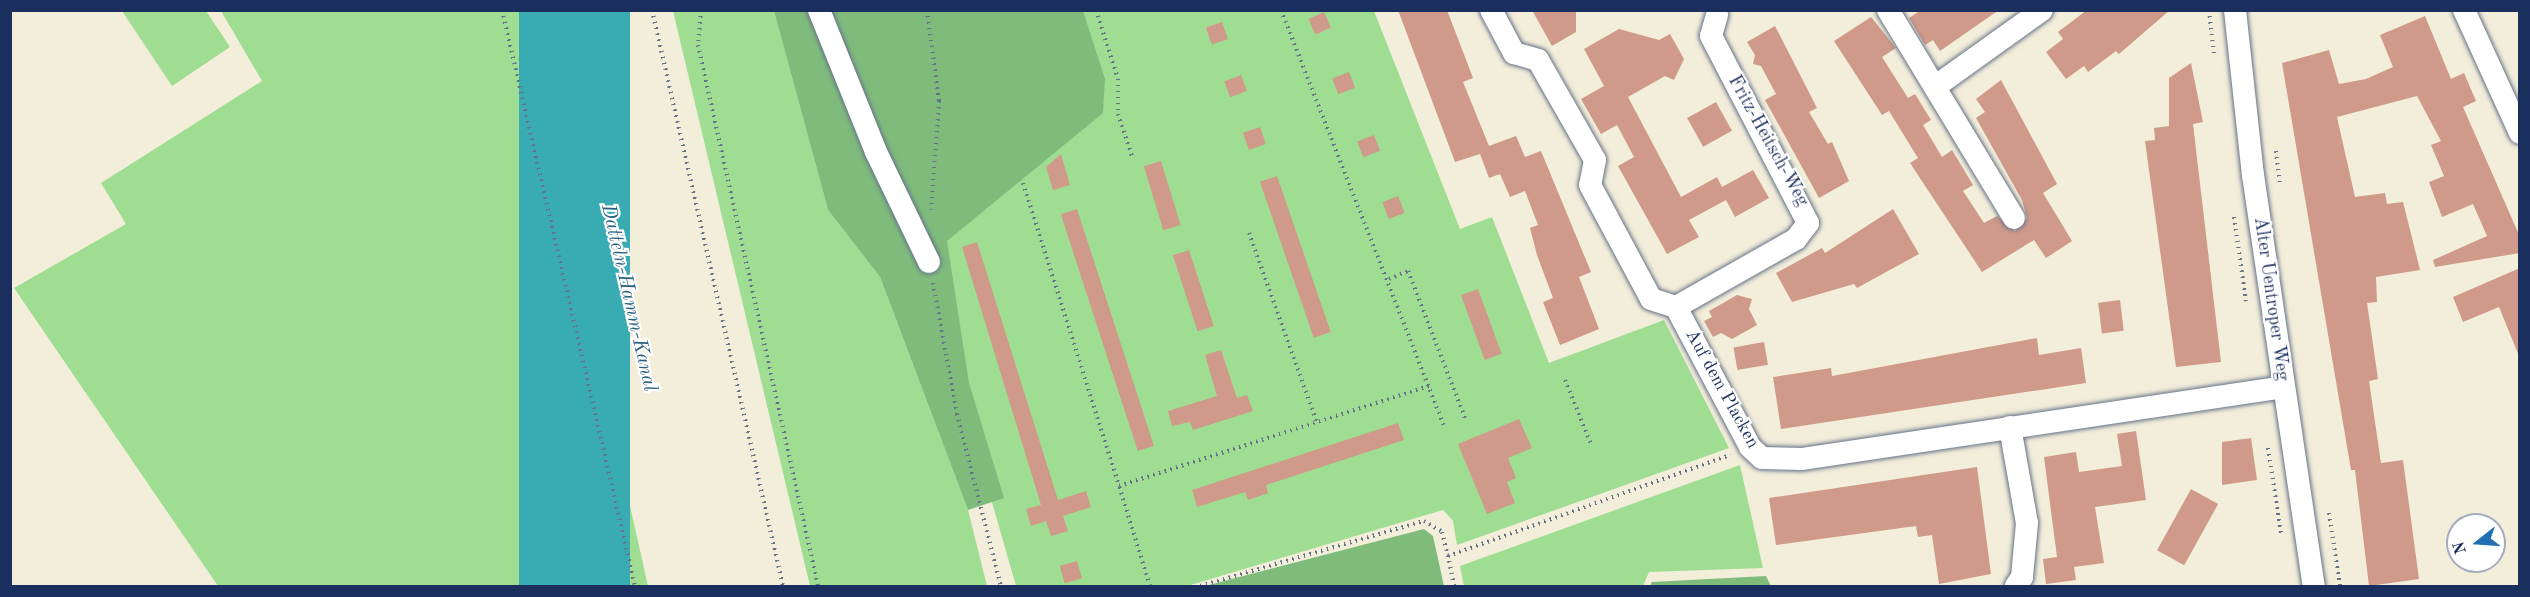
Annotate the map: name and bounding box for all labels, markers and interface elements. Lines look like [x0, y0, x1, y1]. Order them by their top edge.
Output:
street label: Fritz-Heitsch-Weg [1723, 72, 1813, 210]
water label: Datteln-Hamm-Kanal [595, 202, 661, 394]
street label: Alter Uentroper Weg [2249, 216, 2293, 382]
street label: Auf dem Placken [1680, 326, 1764, 452]
north arrow [2446, 513, 2506, 573]
text: N [2451, 539, 2470, 556]

